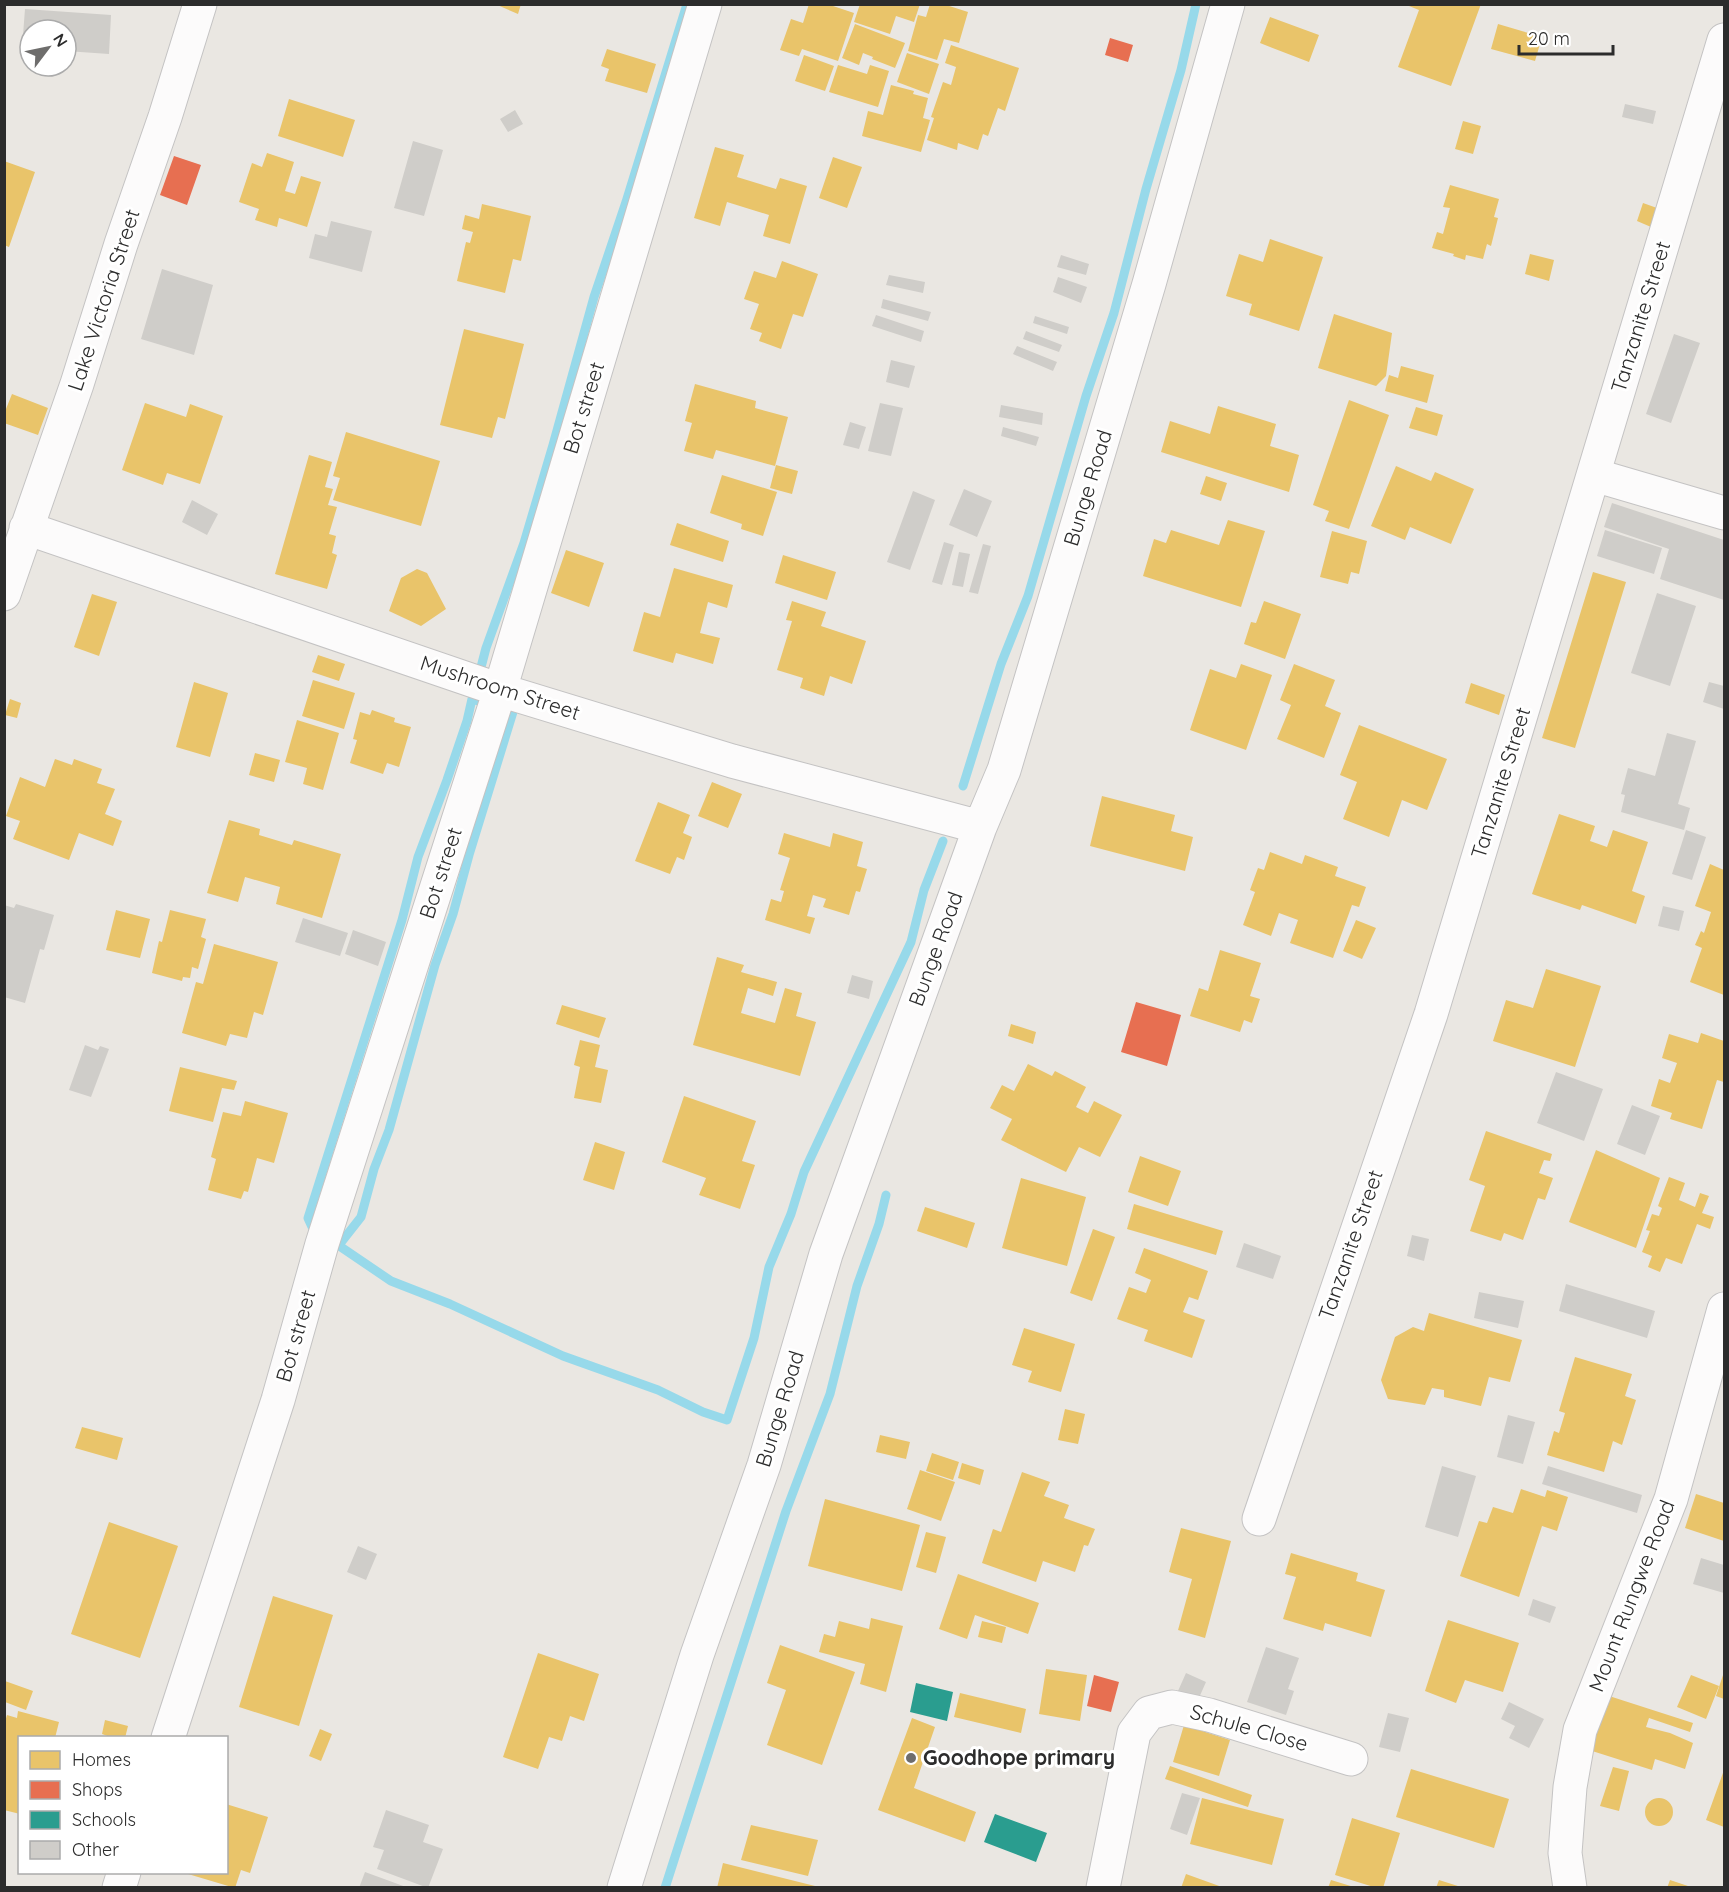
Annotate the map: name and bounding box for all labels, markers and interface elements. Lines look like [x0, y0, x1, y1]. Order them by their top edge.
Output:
north arrow [18, 18, 78, 78]
scale bar [1519, 18, 1614, 56]
text: 20 m [1528, 27, 1570, 50]
text: N [49, 30, 72, 50]
street label: Lake Victoria Street [61, 205, 145, 394]
street label: Tanzanite Street [1605, 238, 1675, 396]
street label: Bot street [557, 359, 609, 457]
street label: Bunge Road [1057, 426, 1117, 549]
street label: Mushroom Street [417, 649, 583, 725]
street label: Tanzanite Street [1465, 704, 1535, 862]
street label: Bot street [413, 824, 467, 922]
street label: Bunge Road [902, 888, 968, 1010]
street label: Tanzanite Street [1312, 1166, 1388, 1323]
street label: Bot street [269, 1287, 321, 1385]
street label: Bunge Road [749, 1347, 809, 1470]
street label: Mount Rungwe Road [1582, 1496, 1680, 1695]
street label: Schule Close [1187, 1698, 1311, 1756]
legend [18, 1736, 228, 1874]
place label: Goodhope primary [923, 1744, 1115, 1770]
text: Homes [72, 1748, 131, 1771]
marker: Goodhope primary [904, 1751, 918, 1765]
text: Shops [72, 1778, 123, 1801]
text: Schools [72, 1808, 136, 1831]
text: Other [72, 1838, 119, 1861]

